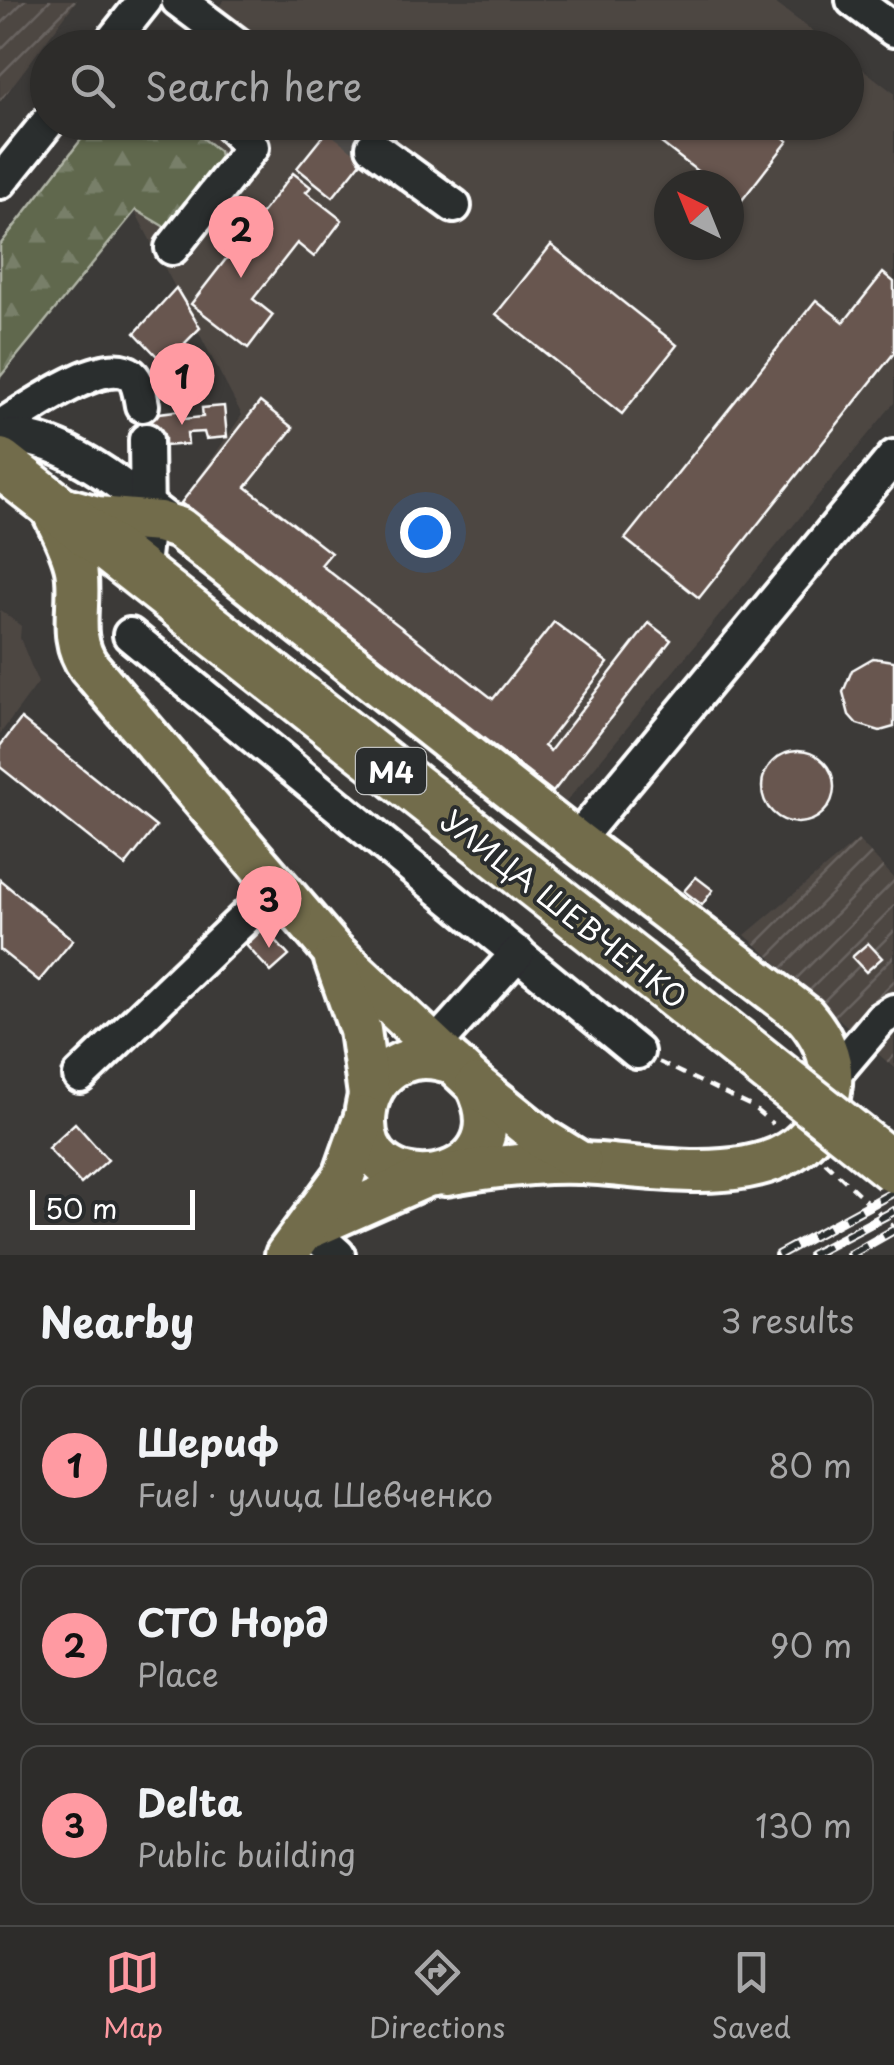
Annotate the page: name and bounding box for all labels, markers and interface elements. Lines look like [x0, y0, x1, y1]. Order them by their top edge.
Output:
search box [30, 30, 864, 140]
text: Search here [145, 57, 362, 114]
icon: search [65, 58, 120, 113]
north arrow [654, 170, 744, 260]
pin: 2 [208, 196, 274, 278]
pin: 1 [150, 342, 214, 425]
your location [400, 507, 451, 558]
road number: M4 [356, 748, 426, 794]
street label: УЛИЦА ШЕВЧЕНКО [433, 798, 697, 1018]
pin: 3 [236, 866, 302, 948]
scale bar [30, 1185, 195, 1230]
text: 50 m [45, 1186, 118, 1229]
text: Nearby [40, 1289, 194, 1352]
text: 3 results [720, 1296, 854, 1344]
text: Шериф [137, 1413, 279, 1470]
text: 1 [67, 1441, 82, 1489]
text: 80 m [768, 1441, 852, 1489]
text: Fuel · улица Шевченко [137, 1470, 493, 1518]
text: СТО Норд [137, 1593, 328, 1650]
text: 2 [63, 1621, 86, 1669]
text: 90 m [770, 1621, 852, 1669]
text: Place [137, 1650, 219, 1698]
text: Delta [137, 1773, 243, 1830]
text: 3 [64, 1801, 85, 1849]
text: 130 m [755, 1801, 852, 1849]
text: Public building [137, 1830, 356, 1878]
tab: Map [103, 1945, 163, 2048]
tab: Directions [369, 1945, 505, 2048]
tab: Saved [711, 1945, 791, 2048]

